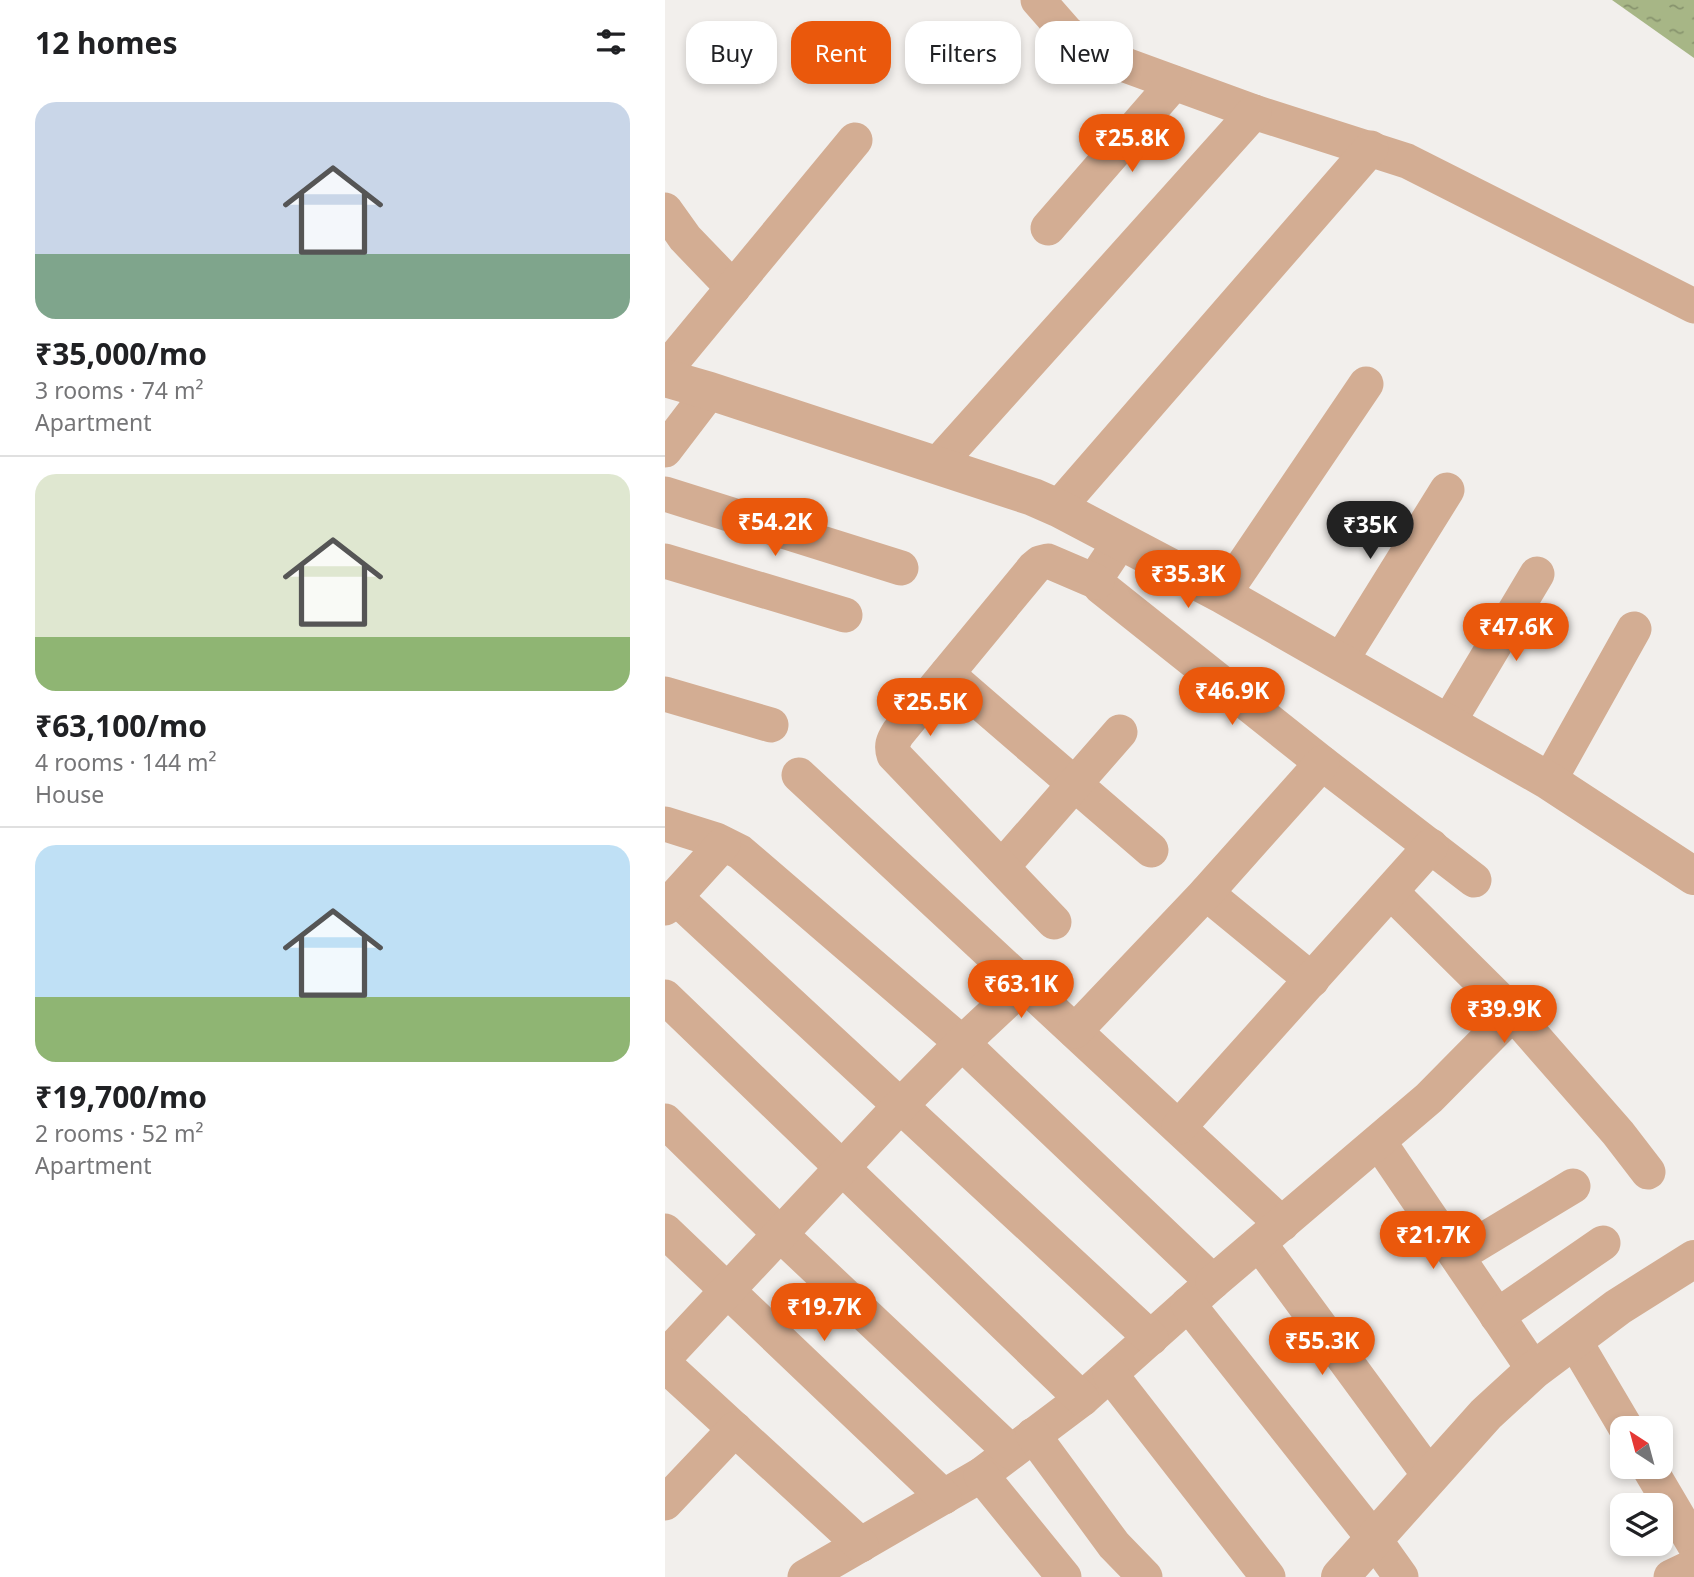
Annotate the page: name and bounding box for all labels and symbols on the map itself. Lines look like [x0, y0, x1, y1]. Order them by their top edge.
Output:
pin: ₹25.8K [1075, 114, 1189, 174]
pin: ₹54.2K [718, 498, 832, 558]
pin: ₹35K [1329, 502, 1411, 561]
pin: ₹35.3K [1131, 550, 1245, 610]
pin: ₹47.6K [1459, 604, 1573, 663]
pin: ₹46.9K [1175, 668, 1289, 727]
pin: ₹25.5K [873, 678, 987, 738]
pin: ₹63.1K [964, 960, 1078, 1020]
pin: ₹39.9K [1447, 986, 1561, 1045]
pin: ₹21.7K [1376, 1212, 1490, 1271]
pin: ₹19.7K [767, 1284, 881, 1343]
pin: ₹55.3K [1265, 1318, 1379, 1377]
north arrow [1610, 1416, 1673, 1479]

